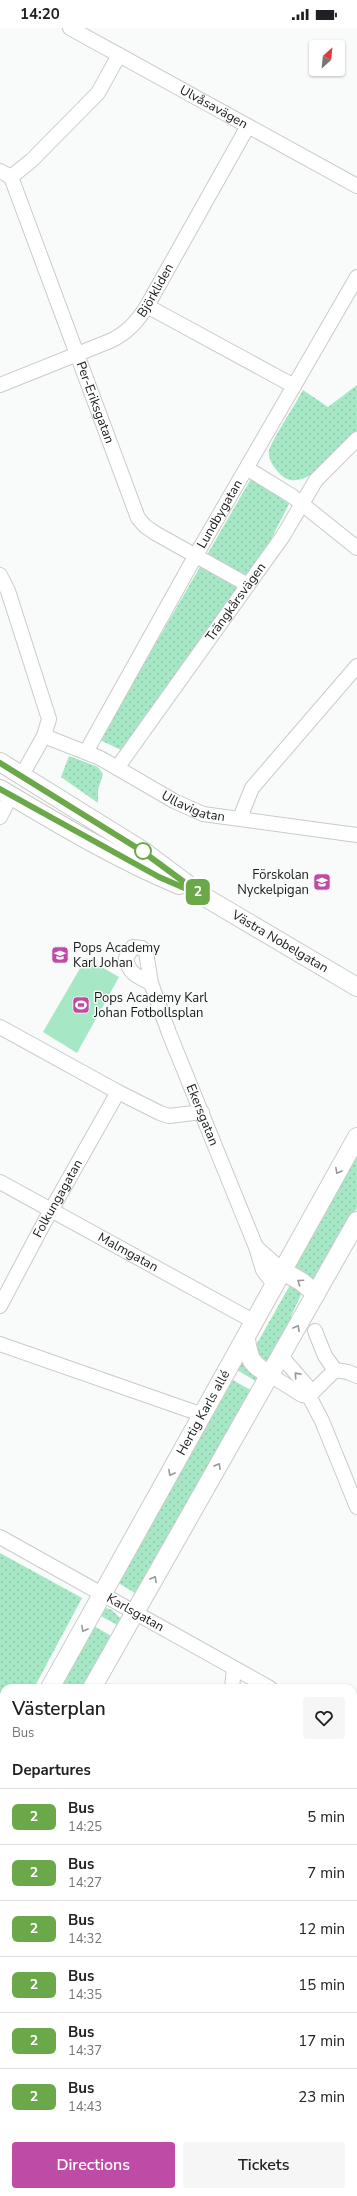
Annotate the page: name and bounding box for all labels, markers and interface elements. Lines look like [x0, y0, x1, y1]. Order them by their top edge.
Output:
text: 14:20 [20, 4, 60, 24]
north arrow [309, 40, 345, 76]
map controls [309, 40, 345, 76]
street label: Ulvåsavägen [176, 81, 251, 133]
street label: Björkliden [133, 260, 178, 321]
street label: Per-Eriksgatan [71, 359, 118, 446]
street label: Lundbygatan [193, 476, 247, 552]
street label: Trängkårsvägen [201, 559, 270, 645]
street label: Ullavigatan [158, 787, 226, 826]
unlabelled marker [134, 842, 152, 860]
place label: Förskolan Nyckelpigan [237, 866, 309, 899]
school or university icon: Förskolan Nyckelpigan [312, 872, 332, 892]
line badge: 2 [185, 879, 211, 905]
text: 2 [194, 882, 202, 901]
street label: Västra Nobelgatan [228, 906, 332, 977]
place label: Pops Academy Karl Johan [73, 939, 160, 972]
school or university icon: Pops Academy Karl Johan [50, 945, 70, 965]
place label: Pops Academy Karl Johan Fotbollsplan [93, 989, 208, 1022]
sports icon: Pops Academy Karl Johan Fotbollsplan [71, 995, 91, 1015]
street label: Ekersgatan [182, 1081, 223, 1148]
street label: Folkungagatan [29, 1156, 87, 1241]
one-way arrow [335, 1167, 343, 1174]
street label: Malmgatan [95, 1228, 161, 1276]
one-way arrow [297, 1279, 304, 1286]
one-way arrow [292, 1325, 299, 1333]
street label: Hertig Karls allé [172, 1367, 234, 1459]
one-way arrow [295, 1372, 302, 1380]
one-way arrow [214, 1463, 221, 1470]
one-way arrow [168, 1469, 176, 1476]
one-way arrow [149, 1575, 156, 1583]
street label: Karlsgatan [103, 1589, 167, 1636]
one-way arrow [81, 1624, 88, 1632]
text: Västerplan [12, 1696, 106, 1722]
button: heart [303, 1697, 345, 1739]
text: Bus [12, 1724, 34, 1742]
text: Departures [12, 1760, 91, 1780]
text: Bus [68, 1798, 94, 1818]
text: 2 [30, 1807, 38, 1826]
text: 5 min [307, 1807, 345, 1827]
text: 14:25 [68, 1818, 102, 1836]
text: Bus [68, 1854, 94, 1874]
text: 2 [30, 1863, 38, 1882]
text: 7 min [307, 1863, 345, 1883]
text: 14:27 [68, 1874, 102, 1892]
text: Bus [68, 1910, 94, 1930]
text: 2 [30, 1919, 38, 1938]
text: 12 min [298, 1919, 345, 1939]
text: 14:32 [68, 1930, 102, 1948]
text: Bus [68, 1966, 94, 1986]
text: 2 [30, 1975, 38, 1994]
text: 15 min [298, 1975, 345, 1995]
text: 14:35 [68, 1986, 102, 2004]
text: Bus [68, 2022, 94, 2042]
text: 2 [30, 2031, 38, 2050]
text: 17 min [298, 2031, 345, 2051]
text: 14:37 [68, 2042, 102, 2060]
text: Bus [68, 2078, 94, 2098]
text: 2 [30, 2087, 38, 2106]
text: 23 min [298, 2087, 345, 2107]
text: 14:43 [68, 2098, 102, 2116]
button: Directions [12, 2142, 175, 2188]
button: Tickets [183, 2142, 345, 2188]

